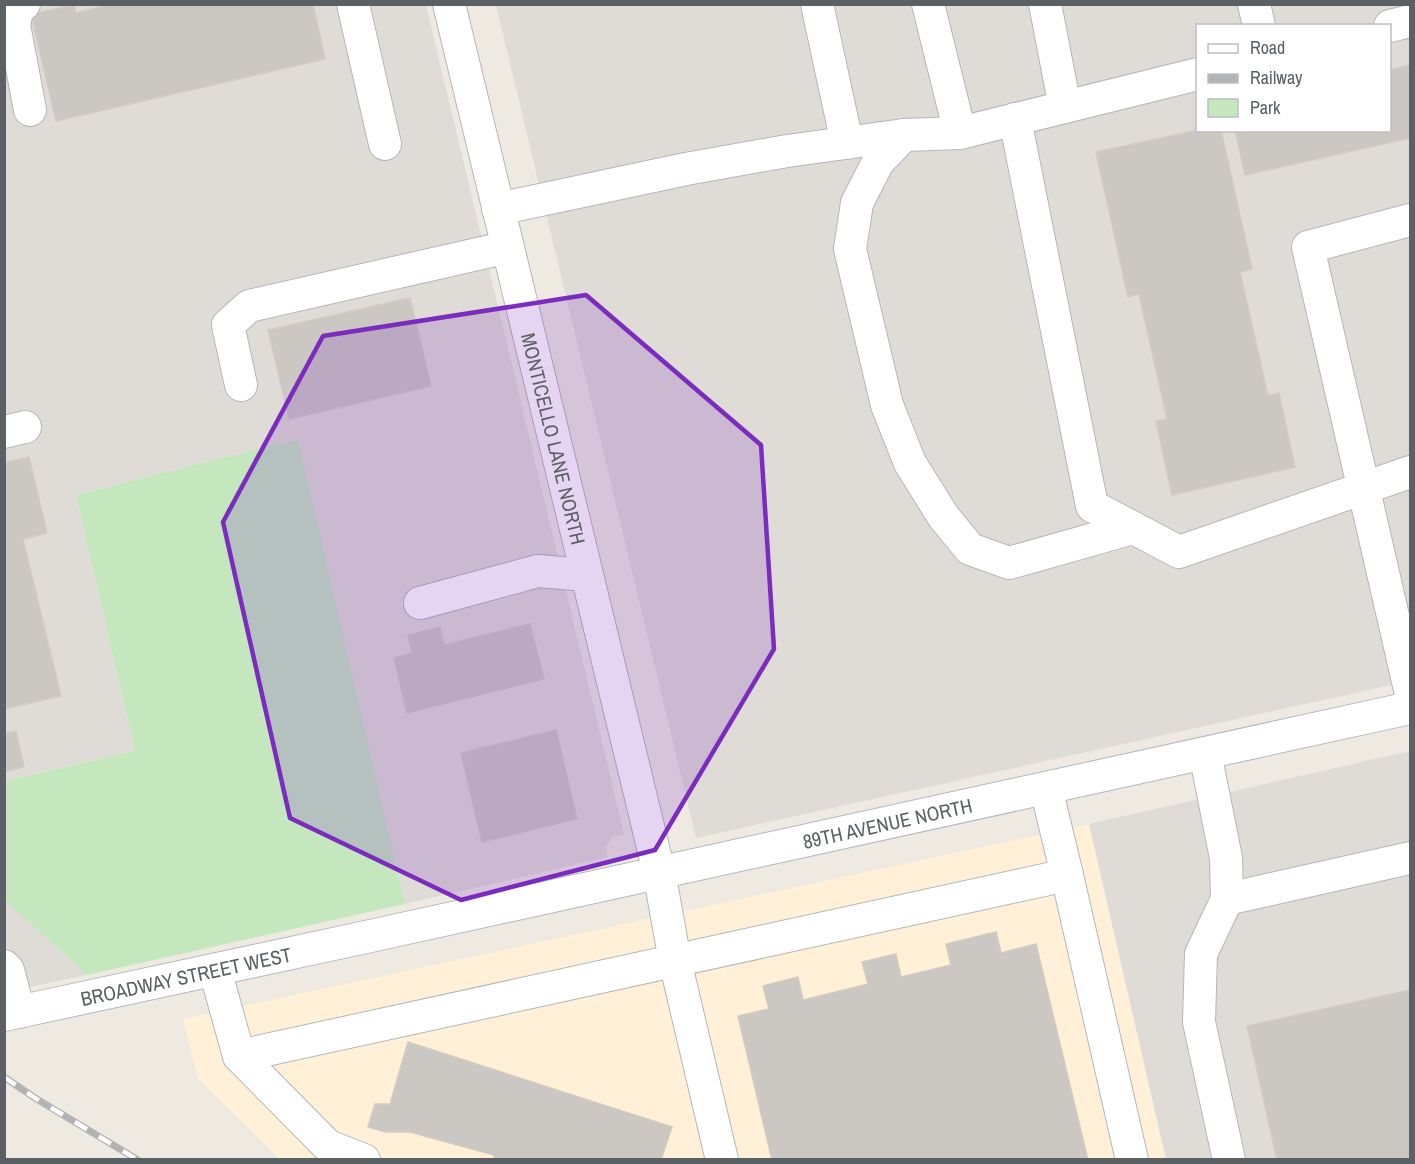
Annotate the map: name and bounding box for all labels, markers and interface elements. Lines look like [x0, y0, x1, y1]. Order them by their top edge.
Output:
legend [1196, 24, 1391, 132]
text: Road [1250, 35, 1285, 60]
text: Railway [1250, 65, 1303, 90]
text: Park [1250, 95, 1281, 120]
street label: MONTICELLO LANE NORTH [516, 330, 593, 547]
street label: 89TH AVENUE NORTH [800, 791, 975, 854]
street label: BROADWAY STREET WEST [78, 940, 294, 1012]

